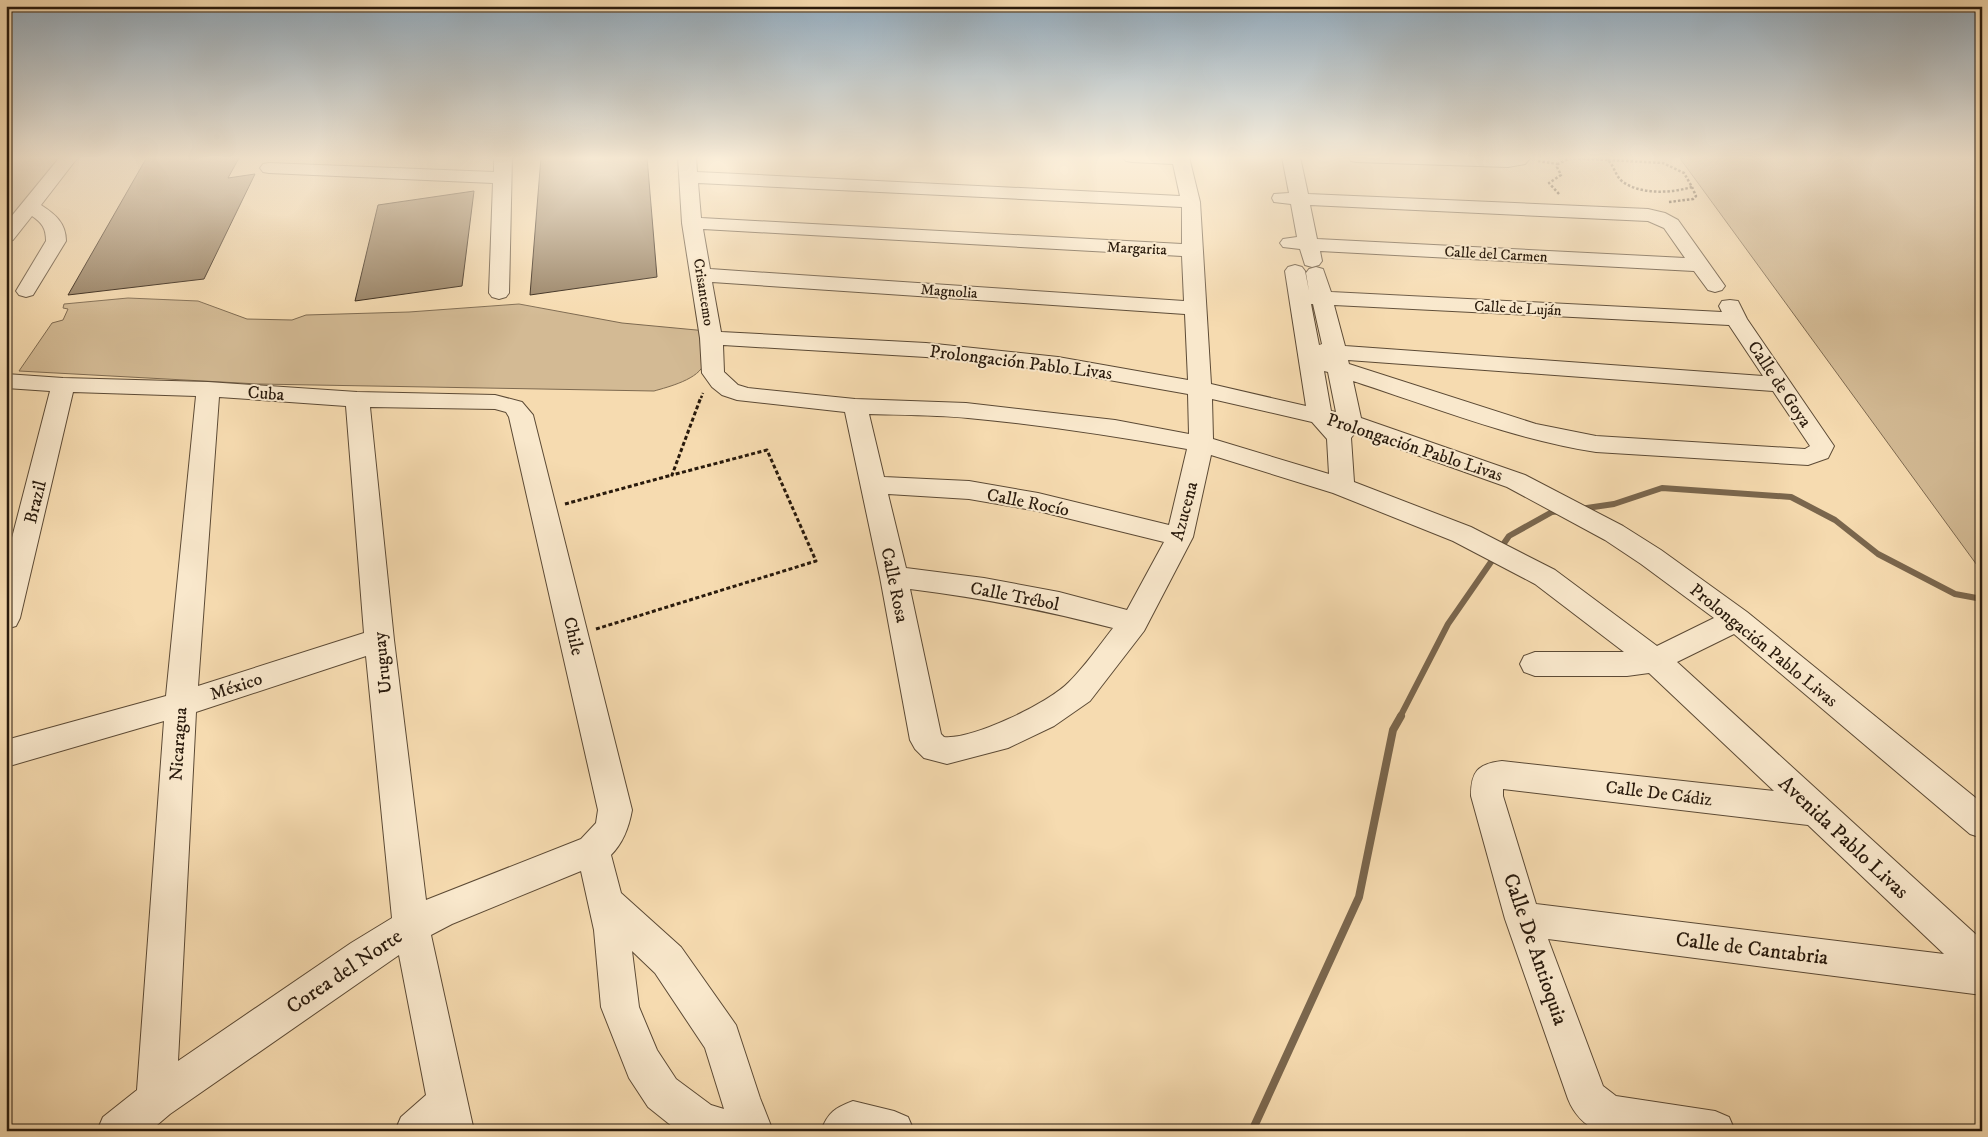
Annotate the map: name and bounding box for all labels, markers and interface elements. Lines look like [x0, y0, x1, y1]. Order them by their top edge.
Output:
street label: Margarita [1107, 237, 1168, 260]
street label: Calle del Carmen [1444, 242, 1548, 267]
street label: Crisantemo [689, 257, 718, 327]
street label: Magnolia [920, 280, 979, 303]
street label: Calle de Luján [1474, 297, 1562, 320]
street label: Calle de Goya [1742, 337, 1816, 432]
street label: Prolongación Pablo Livas [928, 341, 1113, 385]
street label: Cuba [247, 382, 285, 406]
street label: Prolongación Pablo Livas [1324, 409, 1505, 487]
street label: Brazil [20, 478, 52, 526]
street label: Azucena [1167, 479, 1203, 543]
street label: Calle Rocío [985, 484, 1071, 522]
street label: Calle Rosa [875, 546, 913, 625]
street label: Calle Trébol [968, 578, 1062, 616]
street label: Prolongación Pablo Livas [1685, 579, 1842, 712]
street label: Chile [558, 615, 588, 658]
street label: Uruguay [369, 630, 397, 695]
street label: México [207, 668, 265, 706]
street label: Nicaragua [165, 706, 193, 782]
street label: Avenida Pablo Livas [1773, 771, 1914, 905]
street label: Calle De Cádiz [1604, 777, 1714, 811]
street label: Calle De Antioquia [1497, 870, 1573, 1029]
street label: Corea del Norte [282, 923, 408, 1020]
street label: Calle de Cantabria [1674, 927, 1830, 971]

